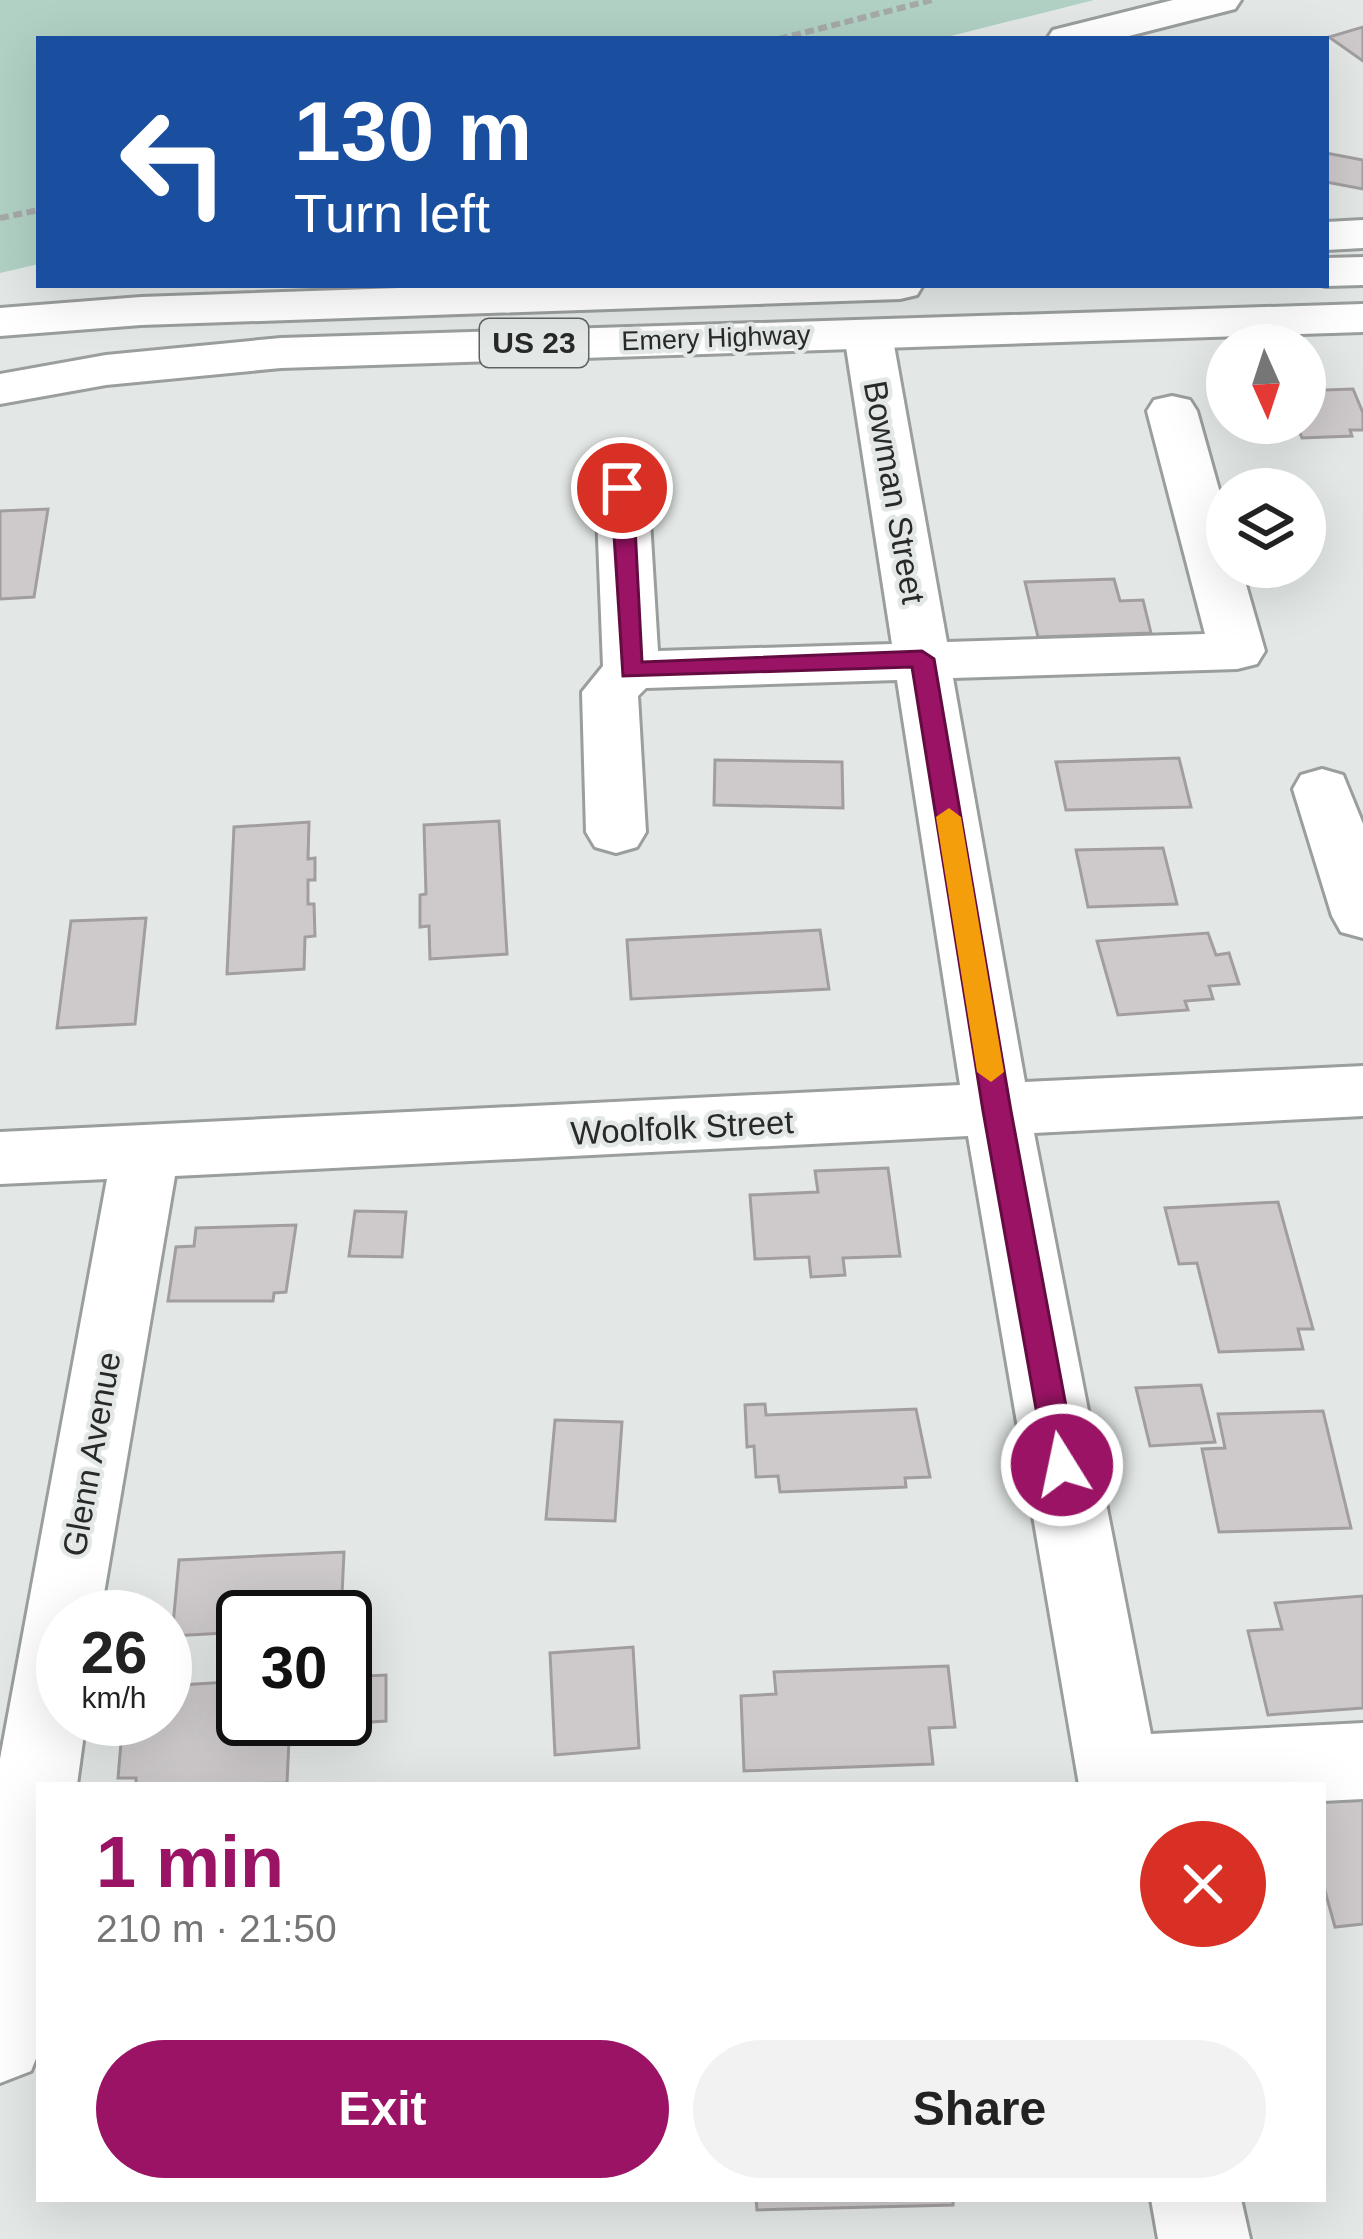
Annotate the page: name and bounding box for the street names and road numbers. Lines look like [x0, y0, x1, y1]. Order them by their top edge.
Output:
road number: US 23 [480, 319, 588, 367]
street label: Emery Highway [621, 320, 811, 356]
street label: Bowman Street [857, 378, 932, 606]
street label: Woolfolk Street [570, 1103, 794, 1152]
street label: Glenn Avenue [55, 1349, 128, 1559]

